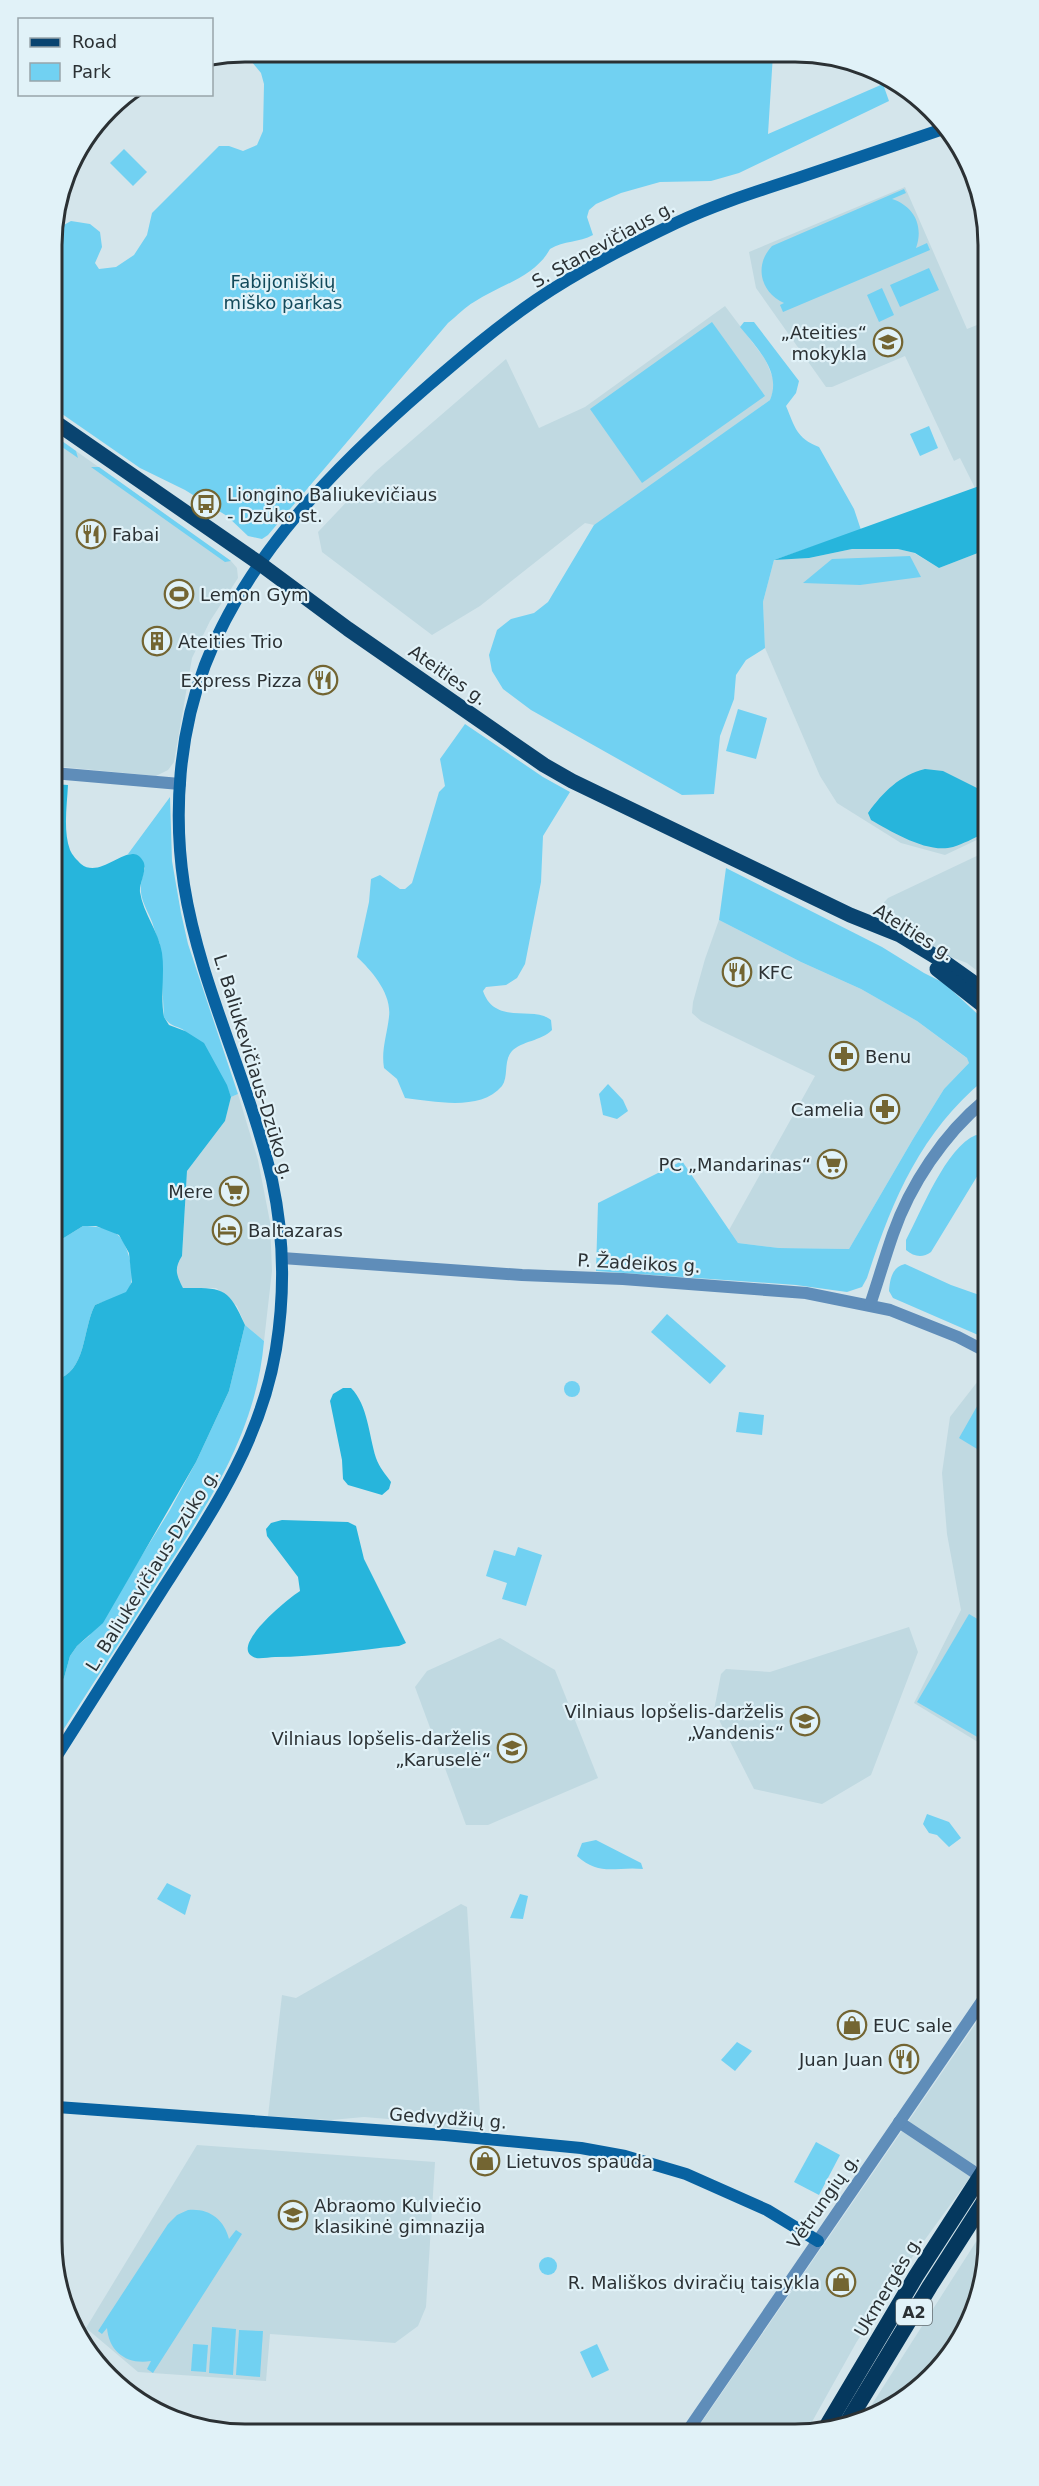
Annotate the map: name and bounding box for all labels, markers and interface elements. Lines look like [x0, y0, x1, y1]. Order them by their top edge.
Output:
legend [18, 18, 213, 96]
text: Road [72, 31, 117, 52]
text: Park [72, 61, 111, 82]
street label: S. Stanevičiaus g. [528, 196, 678, 292]
park label: Fabijoniškių miško parkas [224, 271, 342, 313]
place label: „Ateities“ mokykla [780, 322, 867, 364]
school or university icon: „Ateities“ mokykla [872, 326, 904, 358]
place label: Liongino Baliukevičiaus - Dzūko st. [227, 484, 437, 526]
bus stop icon: Liongino Baliukevičiaus - Dzūko st. [190, 488, 222, 520]
restaurant icon: Fabai [75, 518, 107, 550]
place label: Fabai [112, 524, 159, 545]
sports icon: Lemon Gym [163, 578, 195, 610]
place label: Lemon Gym [200, 584, 309, 605]
building icon: Ateities Trio [141, 625, 173, 657]
place label: Ateities Trio [178, 631, 283, 652]
street label: Ateities g. [405, 640, 491, 710]
restaurant icon: Express Pizza [307, 664, 339, 696]
place label: Express Pizza [181, 670, 302, 691]
street label: Ateities g. [870, 899, 958, 965]
street label: L. Baliukevičiaus-Dzūko g. [210, 952, 298, 1182]
restaurant icon: KFC [721, 956, 753, 988]
place label: KFC [758, 962, 793, 983]
pharmacy icon: Benu [828, 1040, 860, 1072]
place label: Benu [865, 1046, 911, 1067]
pharmacy icon: Camelia [869, 1093, 901, 1125]
place label: Camelia [791, 1099, 864, 1120]
supermarket icon: PC „Mandarinas“ [816, 1148, 848, 1180]
place label: PC „Mandarinas“ [659, 1154, 811, 1175]
supermarket icon: Mere [218, 1175, 250, 1207]
place label: Mere [168, 1181, 213, 1202]
hotel icon: Baltazaras [211, 1214, 243, 1246]
place label: Baltazaras [248, 1220, 343, 1241]
street label: P. Žadeikos g. [577, 1249, 701, 1277]
street label: L. Baliukevičiaus-Dzūko g. [81, 1465, 223, 1675]
place label: Vilniaus lopšelis-darželis „Vandenis“ [565, 1701, 784, 1743]
school or university icon: Vilniaus lopšelis-darželis „Vandenis“ [789, 1705, 821, 1737]
place label: Vilniaus lopšelis-darželis „Karuselė“ [272, 1728, 491, 1770]
school or university icon: Vilniaus lopšelis-darželis „Karuselė“ [496, 1732, 528, 1764]
shop icon: EUC sale [836, 2009, 868, 2041]
place label: EUC sale [873, 2015, 952, 2036]
restaurant icon: Juan Juan [888, 2043, 920, 2075]
place label: Juan Juan [798, 2049, 883, 2070]
street label: Gedvydžių g. [388, 2103, 508, 2133]
shop icon: Lietuvos spauda [469, 2145, 501, 2177]
street label: Vėtrungių g. [782, 2149, 864, 2253]
place label: Lietuvos spauda [506, 2151, 653, 2172]
place label: Abraomo Kulviečio klasikinė gimnazija [314, 2195, 485, 2237]
school or university icon: Abraomo Kulviečio klasikinė gimnazija [277, 2199, 309, 2231]
street label: Ukmergės g. [850, 2232, 926, 2340]
shop icon: R. Mališkos dviračių taisykla [825, 2266, 857, 2298]
place label: R. Mališkos dviračių taisykla [568, 2272, 820, 2293]
road number: A2 [896, 2299, 932, 2325]

